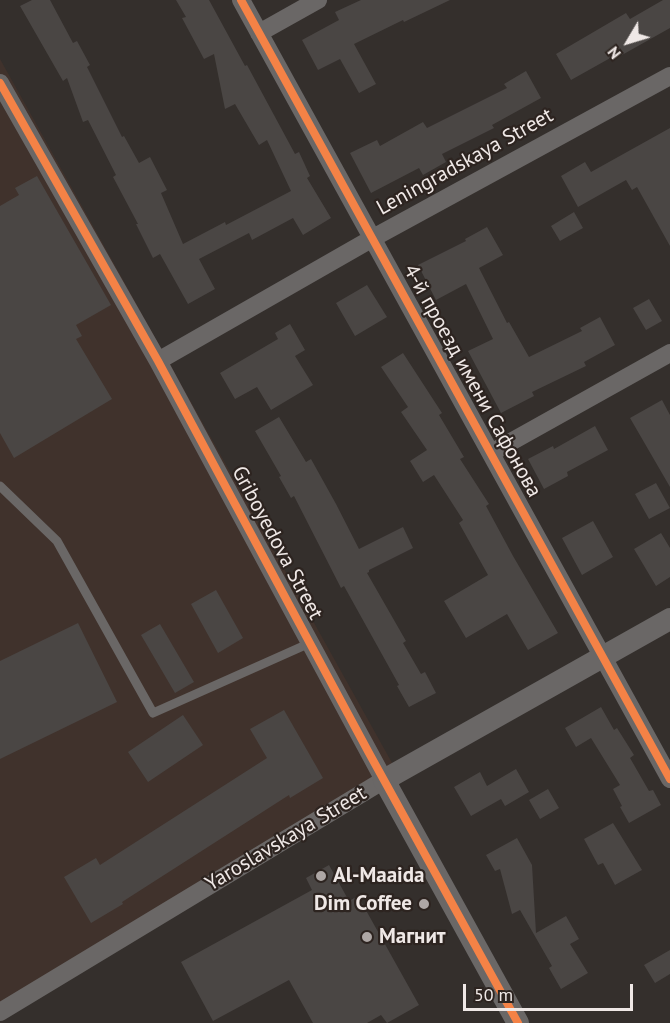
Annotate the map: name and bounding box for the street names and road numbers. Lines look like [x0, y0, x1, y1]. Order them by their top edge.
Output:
street label: Leningradskaya Street [372, 103, 558, 221]
street label: 4-й проезд имени Сафонова [397, 260, 547, 502]
street label: Griboyedova Street [226, 462, 328, 624]
street label: Yaroslavskaya Street [201, 781, 371, 897]

